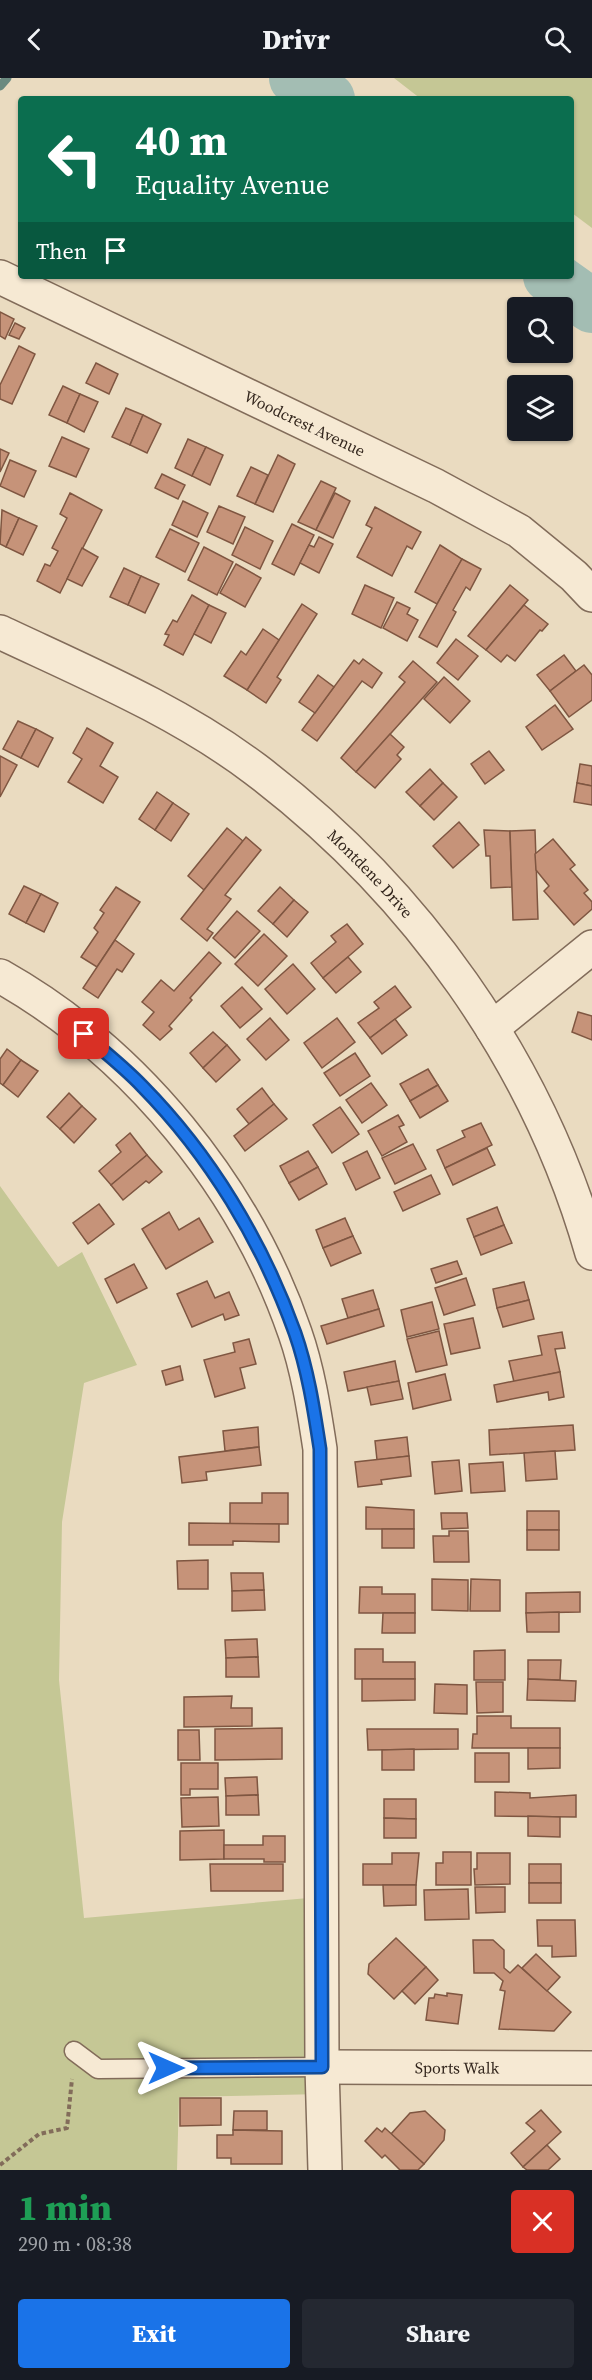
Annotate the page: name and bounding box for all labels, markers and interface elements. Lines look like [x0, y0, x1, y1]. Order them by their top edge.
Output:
text: Drivr [262, 21, 330, 58]
icon: back [18, 23, 51, 56]
icon: search [541, 23, 574, 56]
text: 40 m [135, 111, 228, 169]
icon: left [36, 120, 114, 198]
text: Equality Avenue [135, 166, 329, 203]
icon: arrive [99, 234, 132, 267]
text: Then [36, 236, 87, 266]
map controls [507, 297, 573, 441]
button: search [507, 297, 573, 363]
button: layers [507, 375, 573, 441]
street label: Woodcrest Avenue [241, 385, 369, 462]
street label: Montdene Drive [323, 824, 418, 923]
pin [58, 1008, 109, 1059]
icon: arrive [67, 1017, 100, 1050]
position arrow [134, 2036, 198, 2100]
street label: Sports Walk [415, 2056, 500, 2079]
text: 1 min [18, 2183, 112, 2232]
button: close [511, 2190, 574, 2253]
text: 290 m · 08:38 [18, 2230, 132, 2258]
button: Exit [18, 2299, 290, 2368]
button: Share [302, 2299, 574, 2368]

